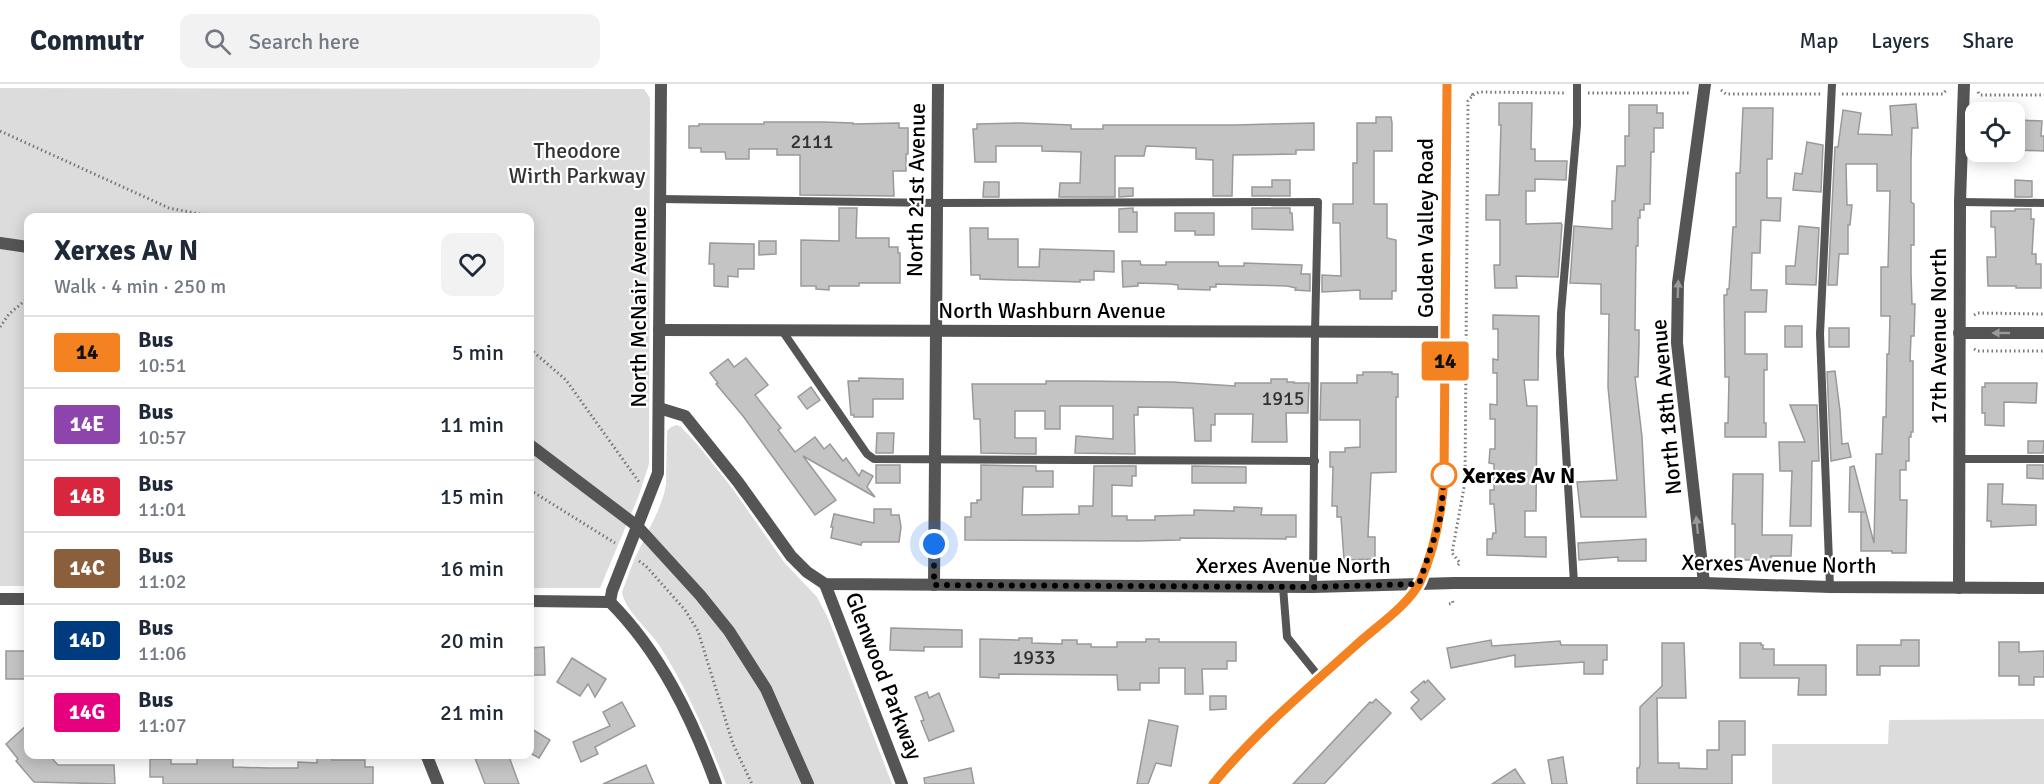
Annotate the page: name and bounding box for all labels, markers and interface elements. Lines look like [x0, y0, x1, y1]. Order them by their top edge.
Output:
search box [180, 14, 600, 68]
text: Commutr [30, 24, 144, 58]
icon: search [201, 25, 234, 58]
text: Search here [249, 28, 360, 55]
text: Map [1800, 28, 1838, 54]
text: Layers [1871, 28, 1929, 54]
text: Share [1962, 28, 2014, 54]
map controls [1965, 102, 2025, 162]
button: locate [1965, 102, 2025, 162]
street label: North 21st Avenue [901, 103, 931, 277]
house number: 2111 [790, 129, 834, 154]
park label: Theodore Wirth Parkway [509, 137, 646, 189]
street label: Golden Valley Road [1412, 138, 1439, 318]
street label: North McNair Avenue [625, 206, 652, 408]
button: heart [441, 233, 504, 296]
text: Xerxes Av N [54, 234, 198, 268]
street label: 17th Avenue North [1925, 248, 1952, 424]
text: Walk · 4 min · 250 m [54, 274, 226, 299]
one-way arrow [1674, 280, 1683, 299]
street label: North Washburn Avenue [938, 297, 1166, 324]
street label: North 18th Avenue [1645, 318, 1687, 496]
text: Bus [138, 326, 173, 353]
one-way arrow [1992, 328, 2011, 338]
text: 14 [76, 339, 98, 365]
text: 5 min [452, 339, 504, 366]
line badge: 14 [1418, 342, 1472, 380]
text: 14 [1434, 348, 1456, 374]
text: 10:51 [138, 353, 187, 378]
house number: 1915 [1261, 386, 1305, 411]
text: Bus [138, 398, 173, 425]
text: 14E [70, 411, 104, 437]
text: 11 min [440, 411, 504, 438]
text: 10:57 [138, 425, 187, 450]
marker: Xerxes Av N [1431, 462, 1457, 488]
place label: Xerxes Av N [1462, 462, 1575, 489]
text: Bus [138, 470, 173, 497]
text: 14B [69, 483, 105, 509]
text: 15 min [440, 483, 504, 510]
text: 11:01 [138, 497, 187, 522]
one-way arrow [1693, 515, 1702, 534]
your location [919, 529, 949, 559]
text: Bus [138, 542, 173, 569]
street label: Xerxes Avenue North [1681, 549, 1877, 579]
street label: Xerxes Avenue North [1195, 552, 1391, 579]
text: 14C [69, 555, 105, 581]
text: 16 min [440, 555, 504, 582]
text: 11:02 [138, 569, 187, 594]
street label: Glenwood Parkway [840, 588, 929, 764]
text: Bus [138, 614, 173, 641]
text: 14D [69, 627, 105, 653]
text: 20 min [440, 627, 504, 654]
text: 11:06 [138, 641, 187, 666]
house number: 1933 [1012, 645, 1056, 670]
text: Bus [138, 686, 173, 713]
text: 14G [69, 699, 105, 725]
text: 21 min [440, 699, 504, 726]
text: 11:07 [138, 713, 187, 738]

